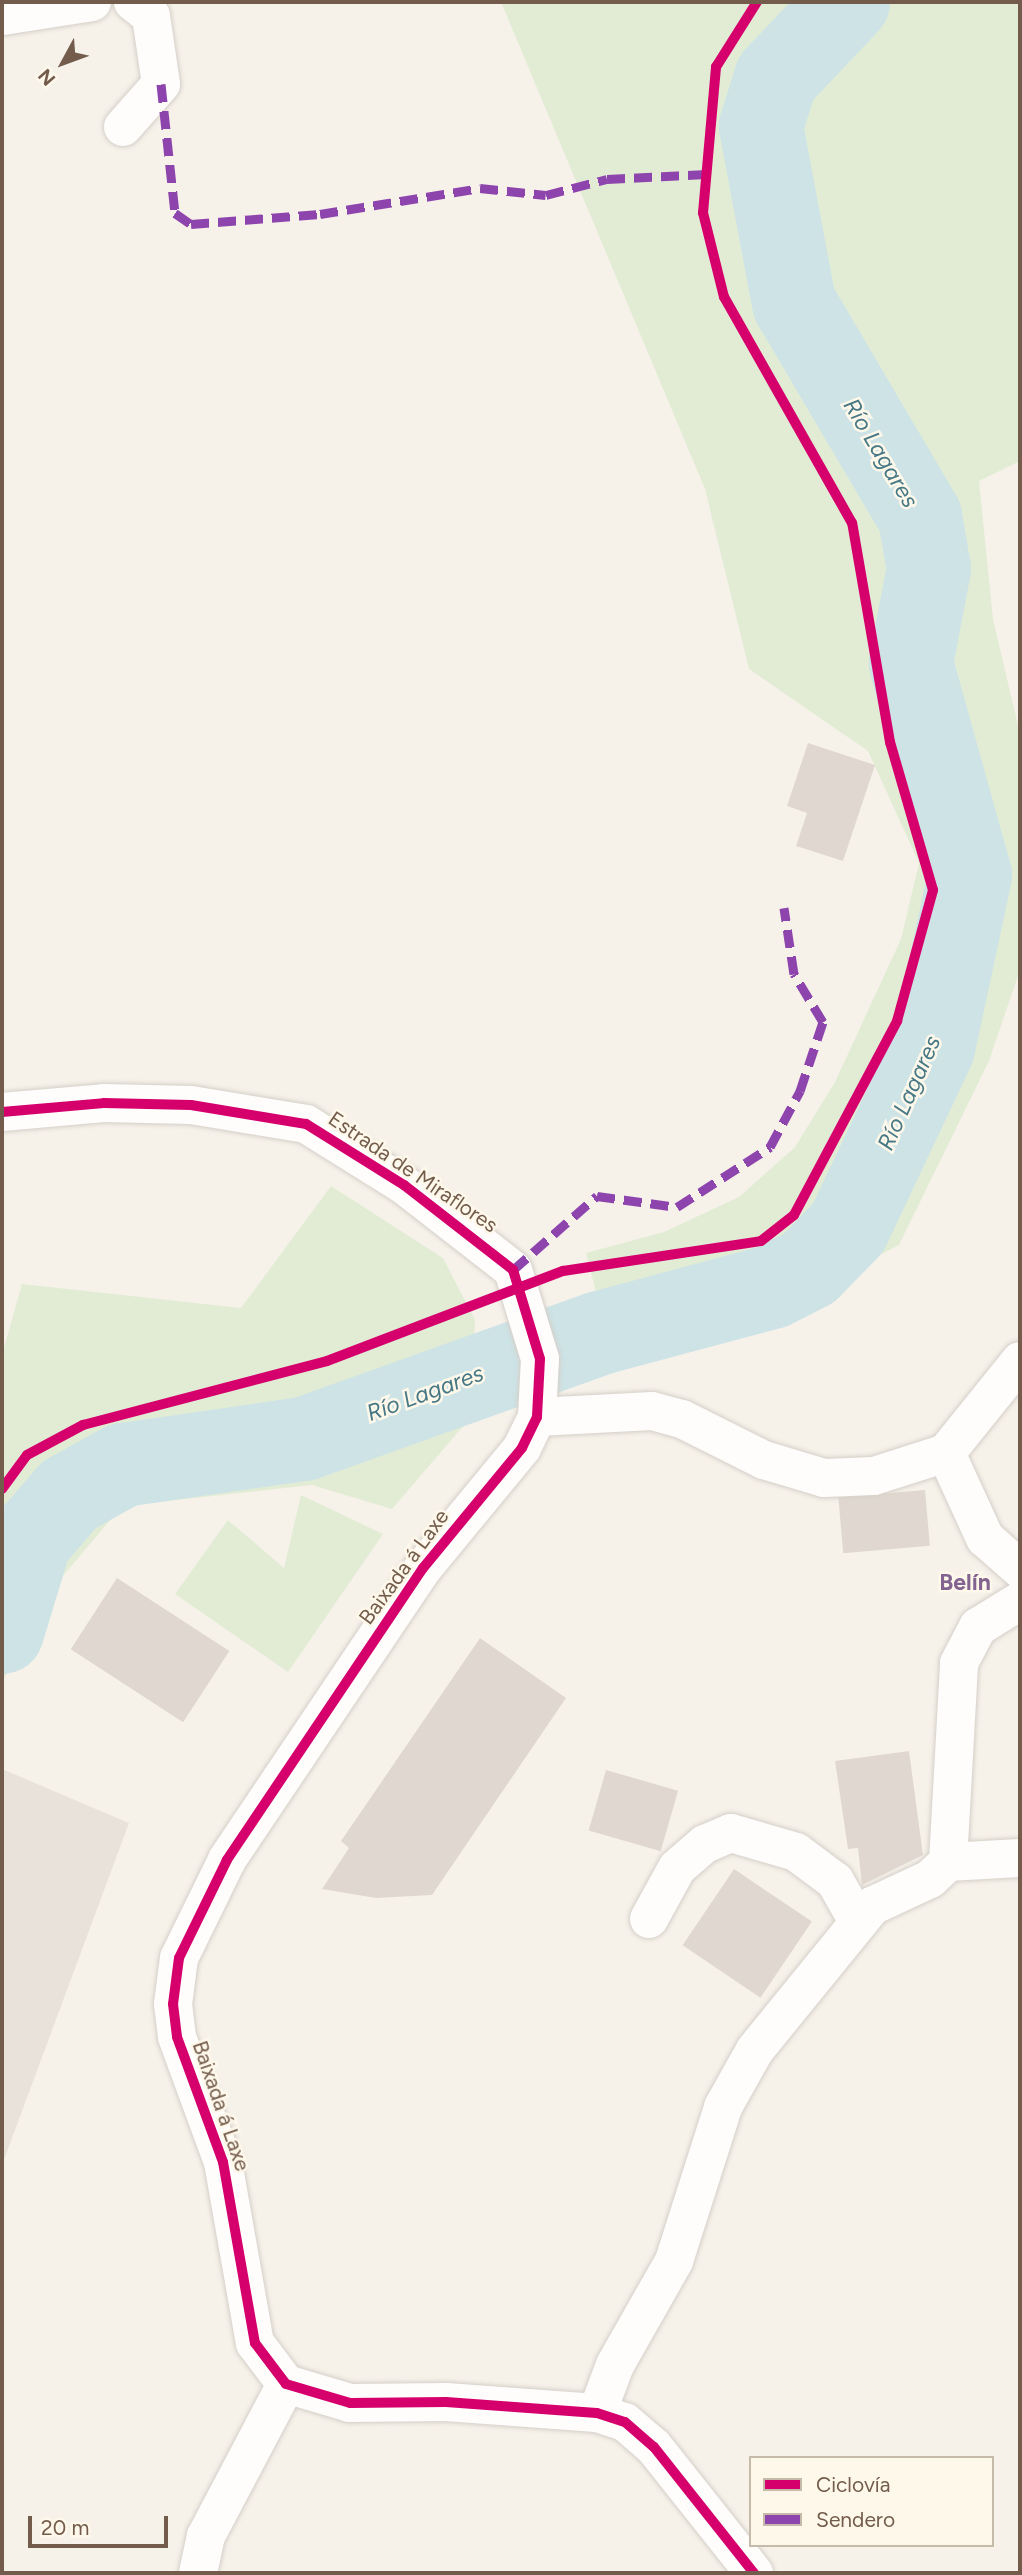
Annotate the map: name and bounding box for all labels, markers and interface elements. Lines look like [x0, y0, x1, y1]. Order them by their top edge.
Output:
north arrow [28, 28, 98, 98]
text: N [33, 64, 60, 90]
water label: Río Lagares [838, 393, 924, 513]
water label: Río Lagares [871, 1031, 947, 1155]
street label: Estrada de Miraflores [324, 1106, 502, 1238]
water label: Río Lagares [363, 1359, 487, 1427]
street label: Baixada á Laxe [354, 1505, 454, 1629]
district label: Belín [939, 1568, 991, 1596]
street label: Baixada á Laxe [187, 2038, 255, 2174]
legend [749, 2456, 994, 2547]
text: Ciclovía [816, 2472, 890, 2497]
scale bar [32, 2502, 172, 2546]
text: Sendero [816, 2507, 895, 2532]
text: 20 m [41, 2515, 89, 2540]

